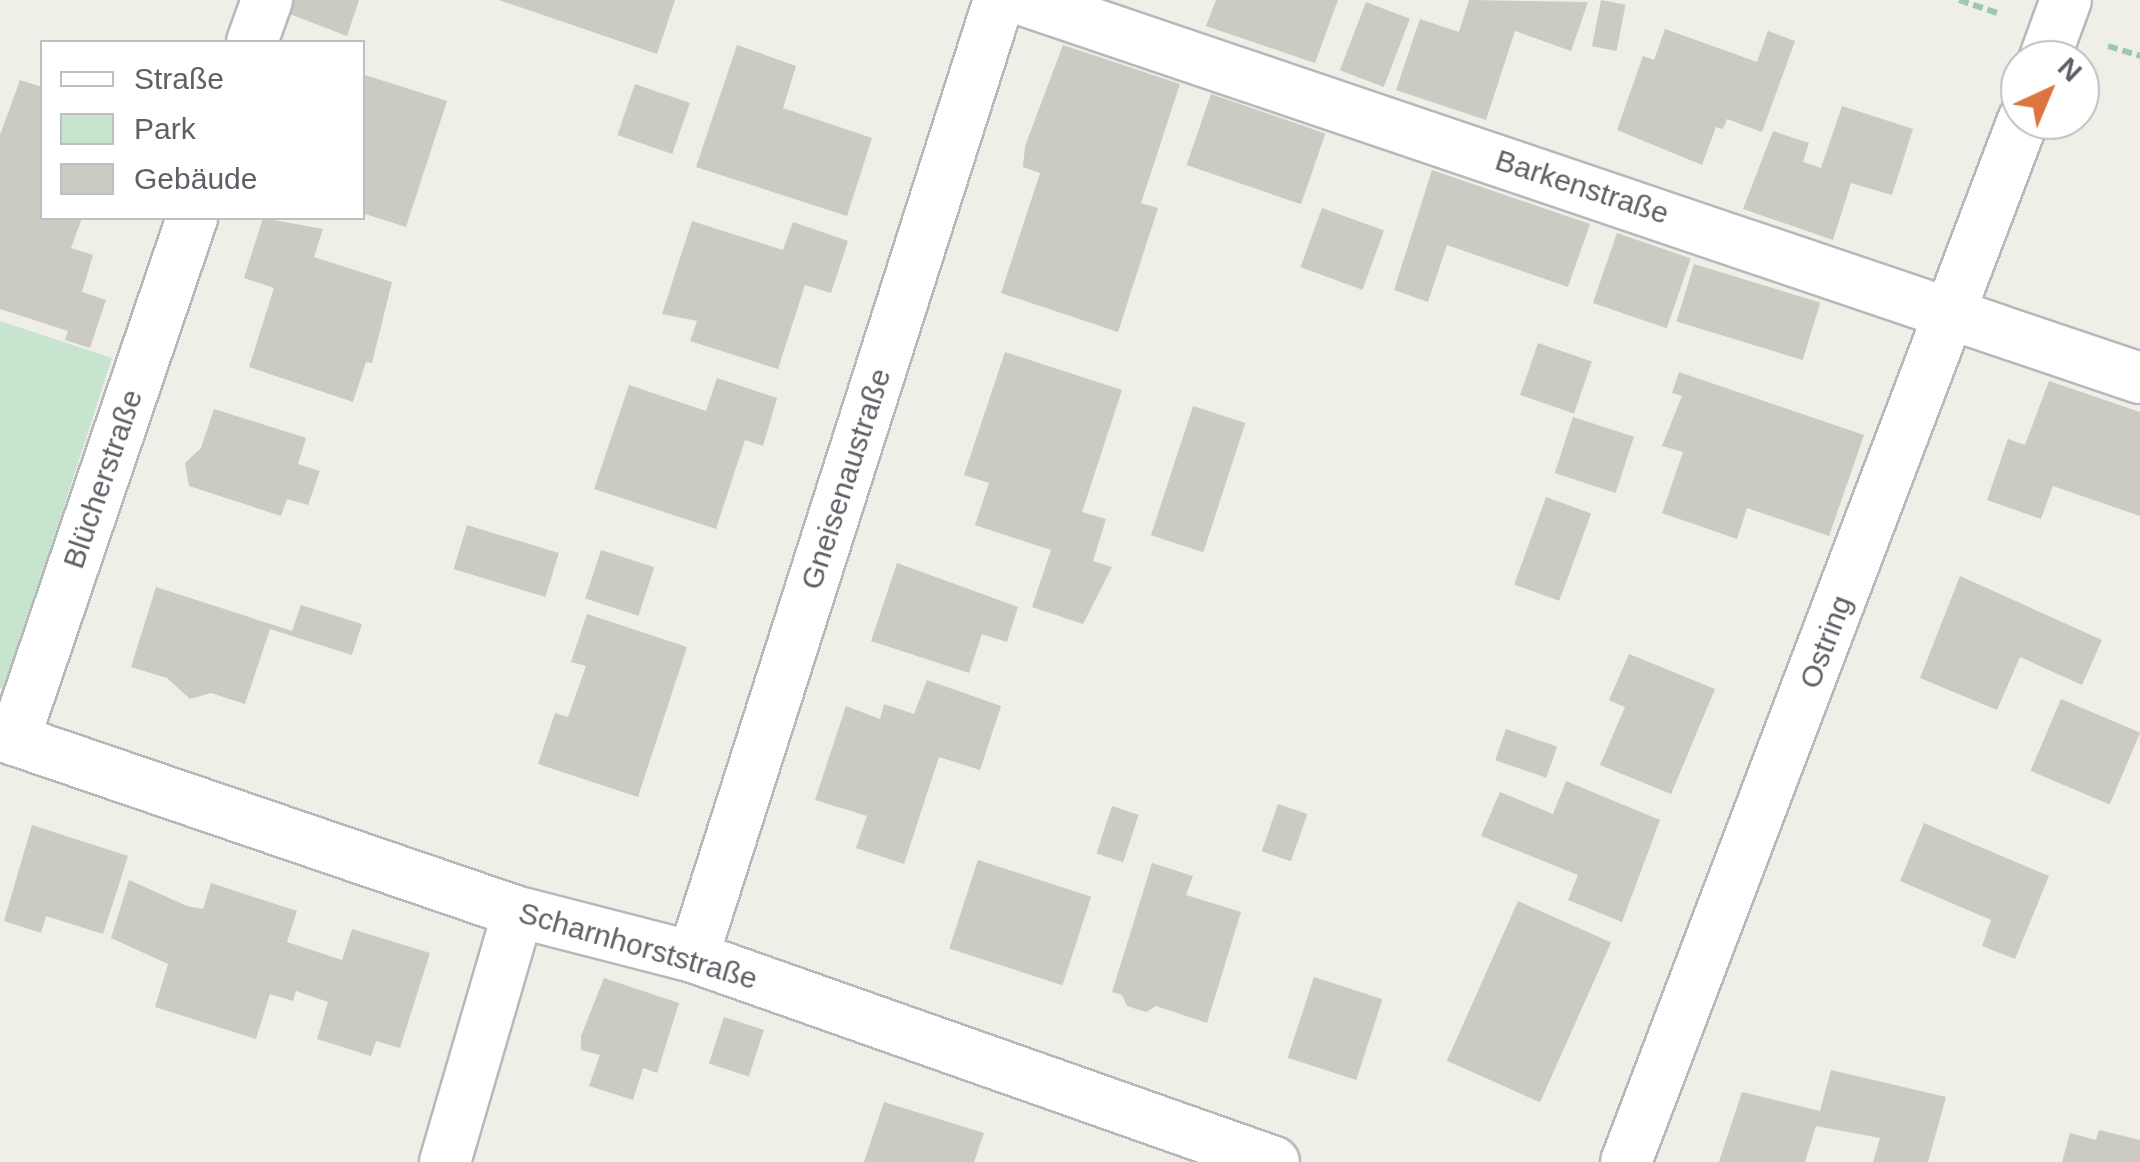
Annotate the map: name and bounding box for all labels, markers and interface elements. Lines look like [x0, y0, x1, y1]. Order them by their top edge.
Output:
legend [40, 40, 365, 220]
north arrow [2000, 40, 2100, 140]
text: N [2052, 51, 2088, 88]
text: Straße [134, 62, 224, 95]
text: Park [134, 112, 196, 145]
street label: Barkenstraße [1491, 142, 1673, 232]
text: Gebäude [134, 162, 257, 195]
street label: Gneisenaustraße [793, 364, 899, 594]
street label: Blücherstraße [56, 385, 150, 573]
street label: Ostring [1792, 590, 1860, 694]
street label: Scharnhorststraße [514, 895, 762, 997]

